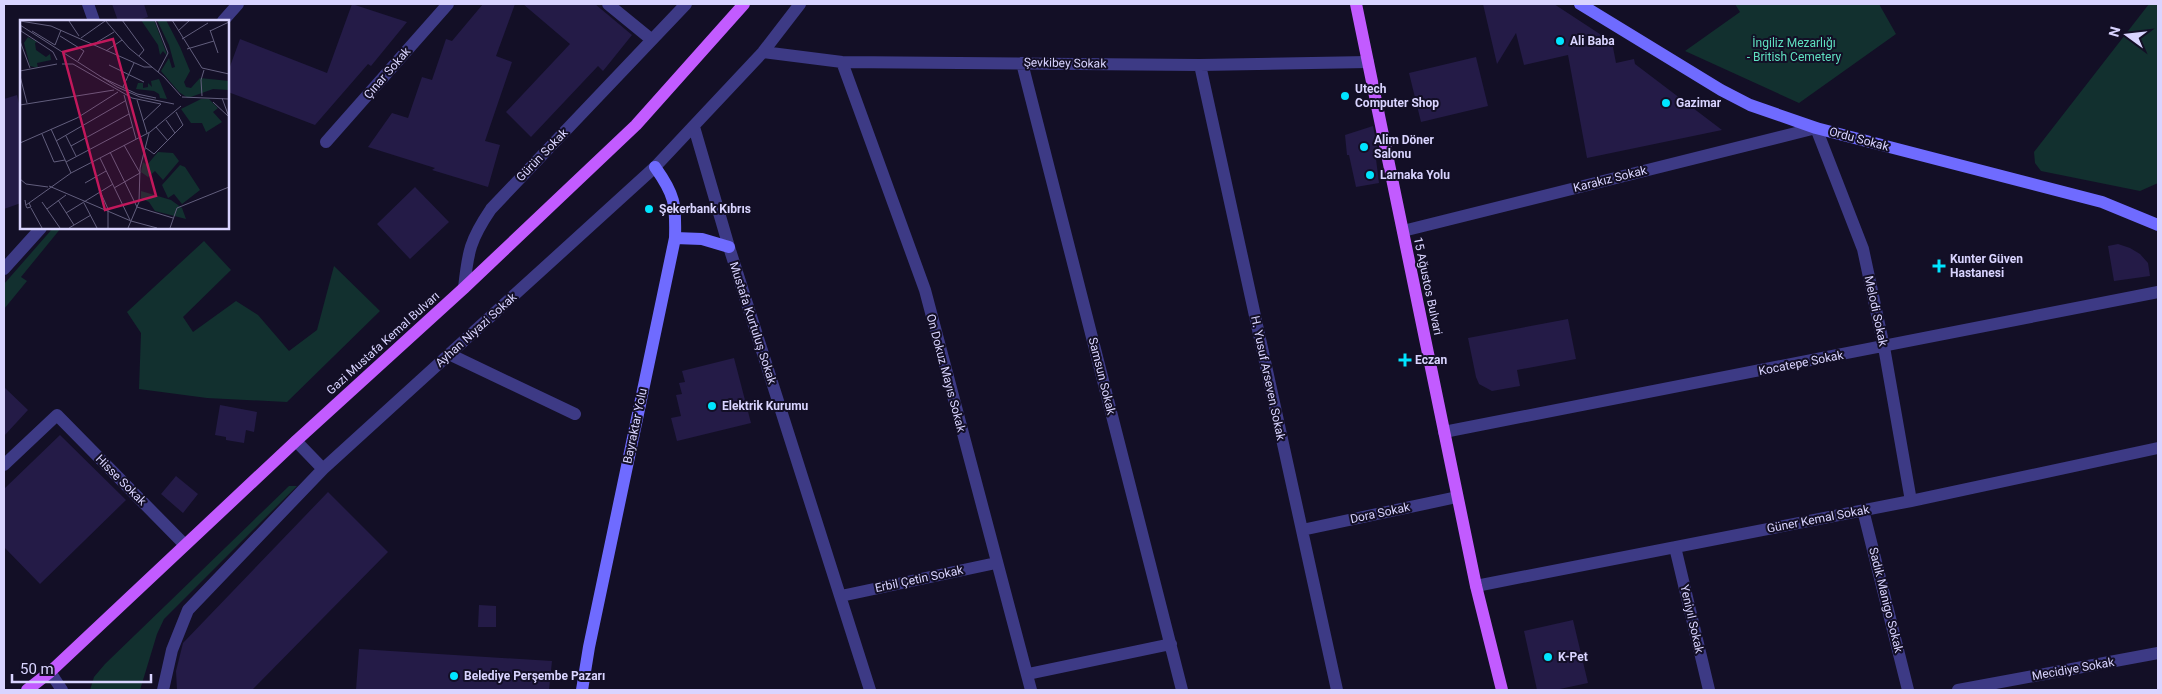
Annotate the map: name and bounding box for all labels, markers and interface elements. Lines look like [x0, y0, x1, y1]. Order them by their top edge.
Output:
north arrow [2102, 10, 2152, 60]
inset map [20, 20, 229, 229]
text: N [2105, 25, 2123, 38]
place label: Ali Baba [1570, 34, 1615, 48]
marker: Ali Baba [1554, 35, 1566, 47]
park label: İngiliz Mezarlığı - British Cemetery [1747, 35, 1842, 64]
street label: Çınar Sokak [361, 44, 414, 102]
street label: Şevkibey Sokak [1024, 55, 1107, 71]
place label: Utech Computer Shop [1355, 82, 1439, 110]
marker: Utech Computer Shop [1339, 90, 1351, 102]
place label: Gazimar [1676, 96, 1722, 110]
marker: Gazimar [1660, 97, 1672, 109]
street label: Ordu Sokak [1828, 124, 1891, 154]
street label: Gürün Sokak [513, 125, 571, 184]
place label: Alim Döner Salonu [1374, 133, 1435, 161]
marker: Alim Döner Salonu [1358, 141, 1370, 153]
street label: Karakız Sokak [1572, 163, 1649, 195]
place label: Larnaka Yolu [1380, 168, 1450, 182]
marker: Larnaka Yolu [1364, 169, 1376, 181]
place label: Şekerbank Kıbrıs [659, 202, 751, 216]
marker: Şekerbank Kıbrıs [643, 203, 655, 215]
street label: 15 Ağustos Bulvari [1411, 236, 1445, 336]
place label: Kunter Güven Hastanesi [1950, 252, 2023, 280]
marker: Kunter Güven Hastanesi [1932, 259, 1946, 273]
street label: Mustafa Kurtuluş Sokak [727, 260, 780, 387]
street label: Melodi Sokak [1862, 274, 1891, 349]
street label: Gazi Mustafa Kemal Bulvarı [324, 289, 442, 397]
street label: Ayhan Niyazi Sokak [433, 289, 520, 370]
street label: On Dokuz Mayıs Sokak [924, 312, 969, 434]
street label: H. Yusuf Arseven Sokak [1248, 314, 1288, 442]
street label: Samsun Sokak [1086, 336, 1119, 417]
street label: Kocatepe Sokak [1757, 348, 1845, 378]
place label: Eczan [1415, 353, 1447, 367]
marker: Eczan [1399, 354, 1411, 366]
street label: Bayraktar Yolu [620, 387, 650, 465]
place label: Elektrik Kurumu [722, 399, 809, 413]
marker: Elektrik Kurumu [706, 400, 718, 412]
street label: Hisse Sokak [93, 452, 150, 509]
street label: Dora Sokak [1349, 500, 1412, 526]
street label: Güner Kemal Sokak [1766, 502, 1871, 536]
street label: Sadık Manigo Sokak [1866, 546, 1906, 655]
street label: Erbil Çetin Sokak [874, 563, 965, 595]
street label: Yeniyıl Sokak [1677, 583, 1707, 656]
place label: K-Pet [1558, 650, 1588, 664]
marker: K-Pet [1542, 651, 1554, 663]
scale bar [12, 652, 151, 684]
street label: Mecidiye Sokak [2031, 655, 2116, 683]
text: 50 m [20, 660, 54, 678]
place label: Belediye Perşembe Pazarı [464, 669, 605, 683]
marker: Belediye Perşembe Pazarı [448, 670, 460, 682]

